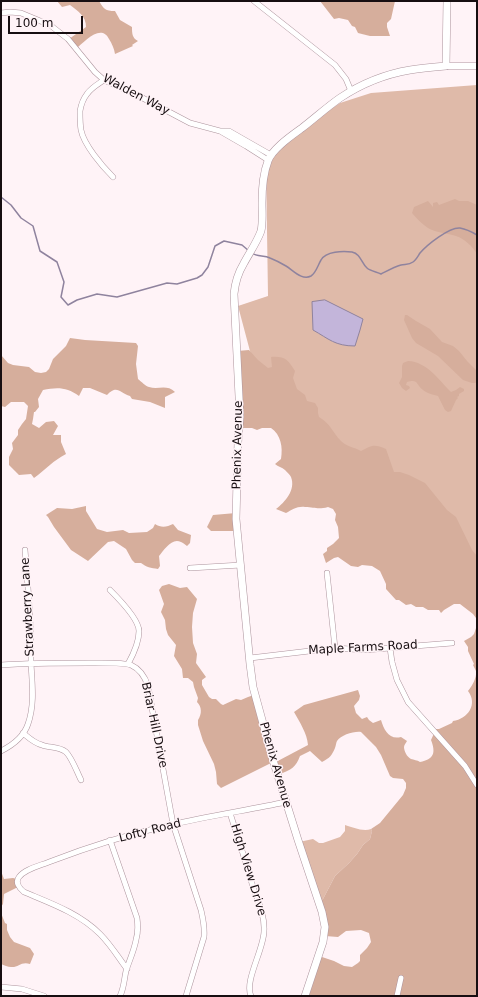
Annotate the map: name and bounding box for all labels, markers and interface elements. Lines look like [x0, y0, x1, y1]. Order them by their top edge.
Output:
scale bar [10, 8, 85, 34]
text: 100 m [15, 16, 53, 30]
street label: Walden Way [100, 71, 172, 119]
street label: Phenix Avenue [230, 401, 246, 489]
street label: Strawberry Lane [18, 557, 38, 657]
street label: Maple Farms Road [308, 638, 418, 658]
street label: Briar Hill Drive [138, 681, 170, 769]
street label: Phenix Avenue [256, 720, 294, 810]
street label: Lofty Road [117, 816, 183, 846]
street label: High View Drive [227, 822, 269, 918]

